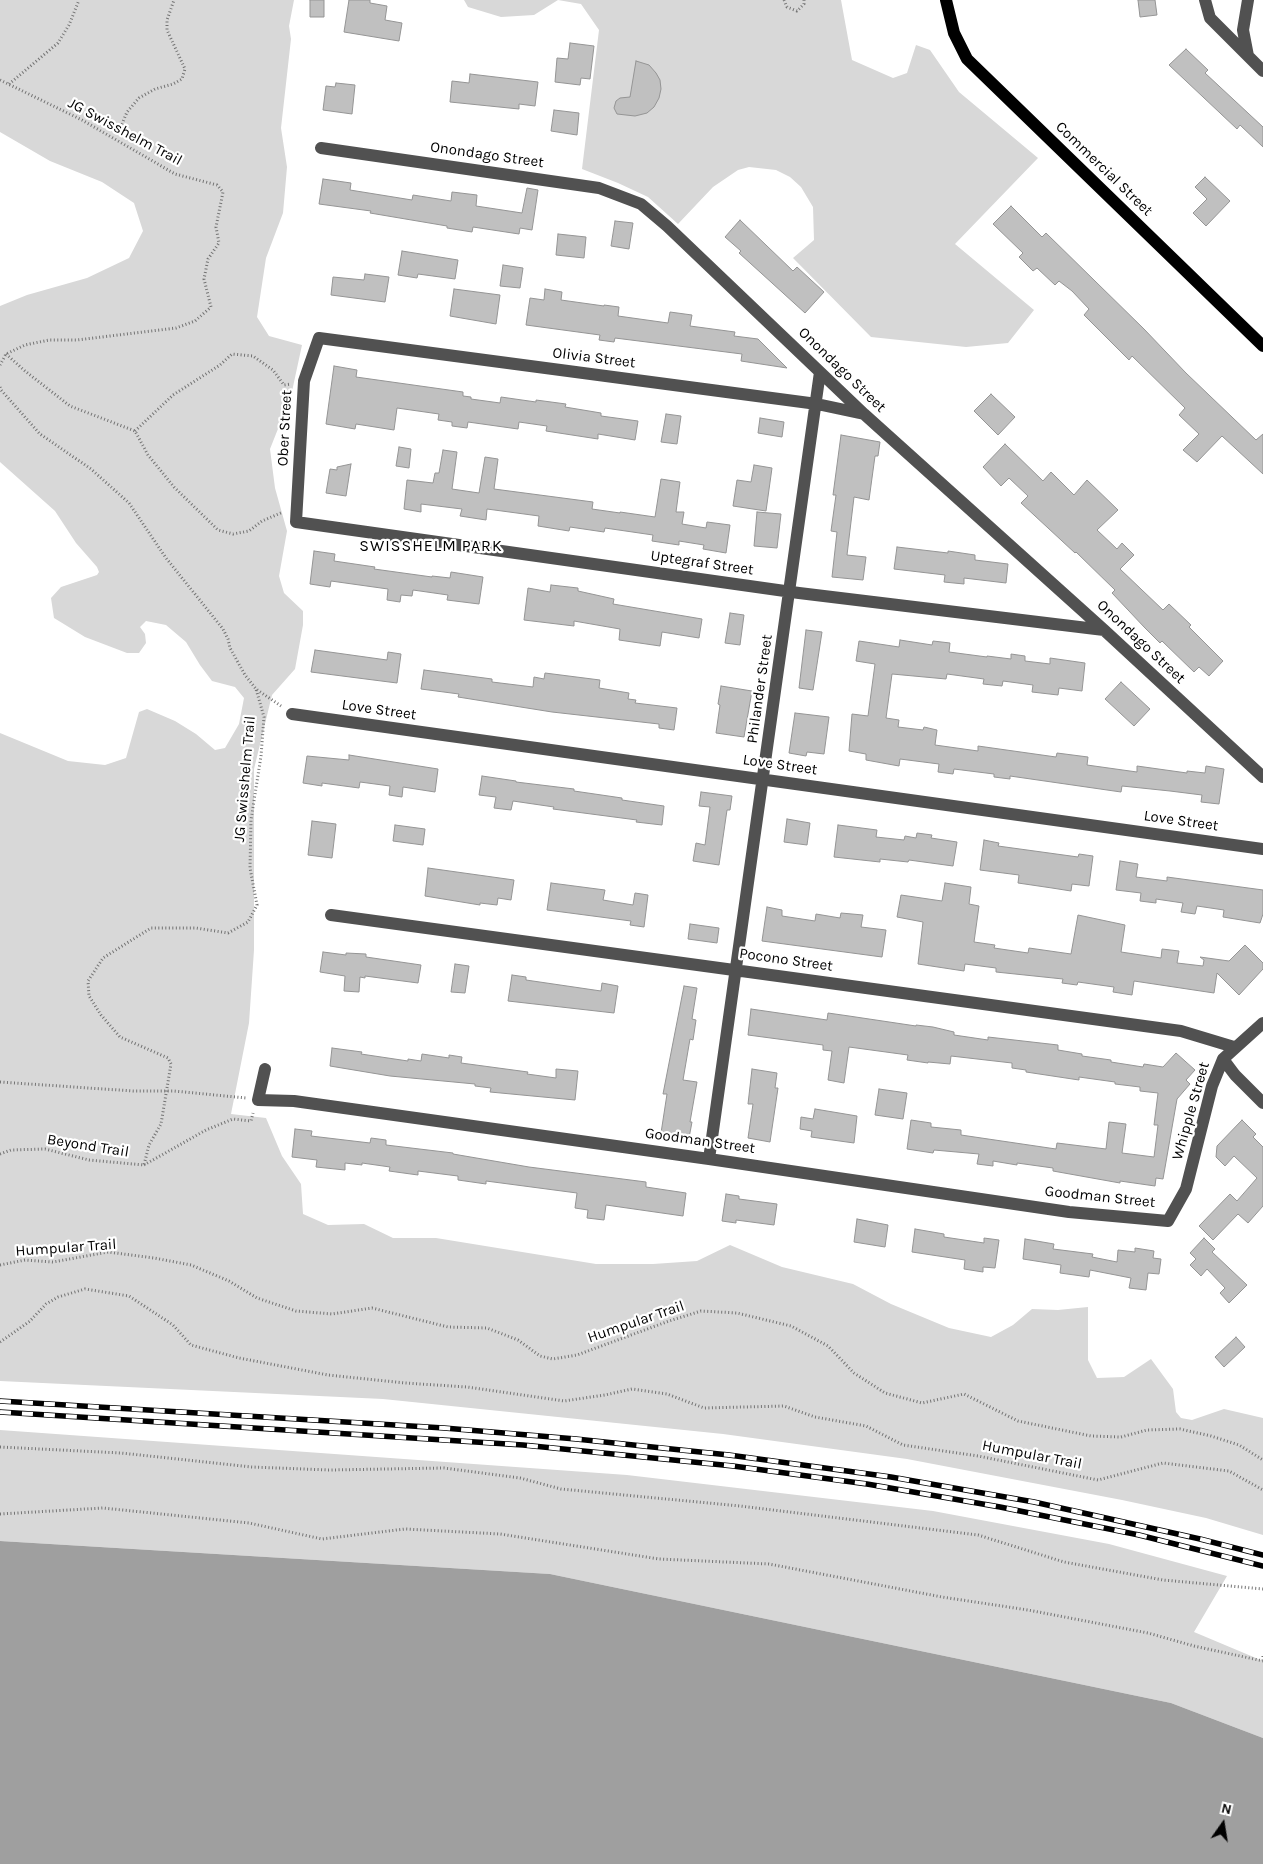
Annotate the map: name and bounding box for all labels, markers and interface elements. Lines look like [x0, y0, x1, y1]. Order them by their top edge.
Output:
street label: JG Swisshelm Trail [65, 94, 185, 170]
street label: Commercial Street [1052, 118, 1156, 220]
street label: Onondago Street [429, 138, 545, 172]
street label: Onondago Street [795, 324, 889, 416]
street label: Olivia Street [552, 344, 636, 372]
street label: Ober Street [274, 389, 296, 467]
district label: SWISSHELM PARK [358, 536, 504, 556]
street label: Uptegraf Street [649, 547, 755, 579]
street label: Onondago Street [1093, 596, 1189, 688]
street label: Philander Street [743, 633, 777, 745]
street label: Love Street [341, 696, 417, 724]
street label: JG Swisshelm Trail [231, 715, 259, 843]
street label: Love Street [742, 751, 818, 779]
street label: Love Street [1143, 807, 1219, 835]
street label: Pocono Street [738, 945, 834, 975]
street label: Whipple Street [1168, 1060, 1214, 1162]
street label: Goodman Street [644, 1124, 756, 1158]
street label: Beyond Trail [46, 1131, 130, 1161]
street label: Goodman Street [1044, 1182, 1156, 1212]
street label: Humpular Trail [15, 1235, 117, 1261]
street label: Humpular Trail [585, 1297, 687, 1347]
street label: Humpular Trail [981, 1437, 1083, 1473]
north arrow [1198, 1799, 1248, 1849]
text: N [1220, 1799, 1233, 1818]

